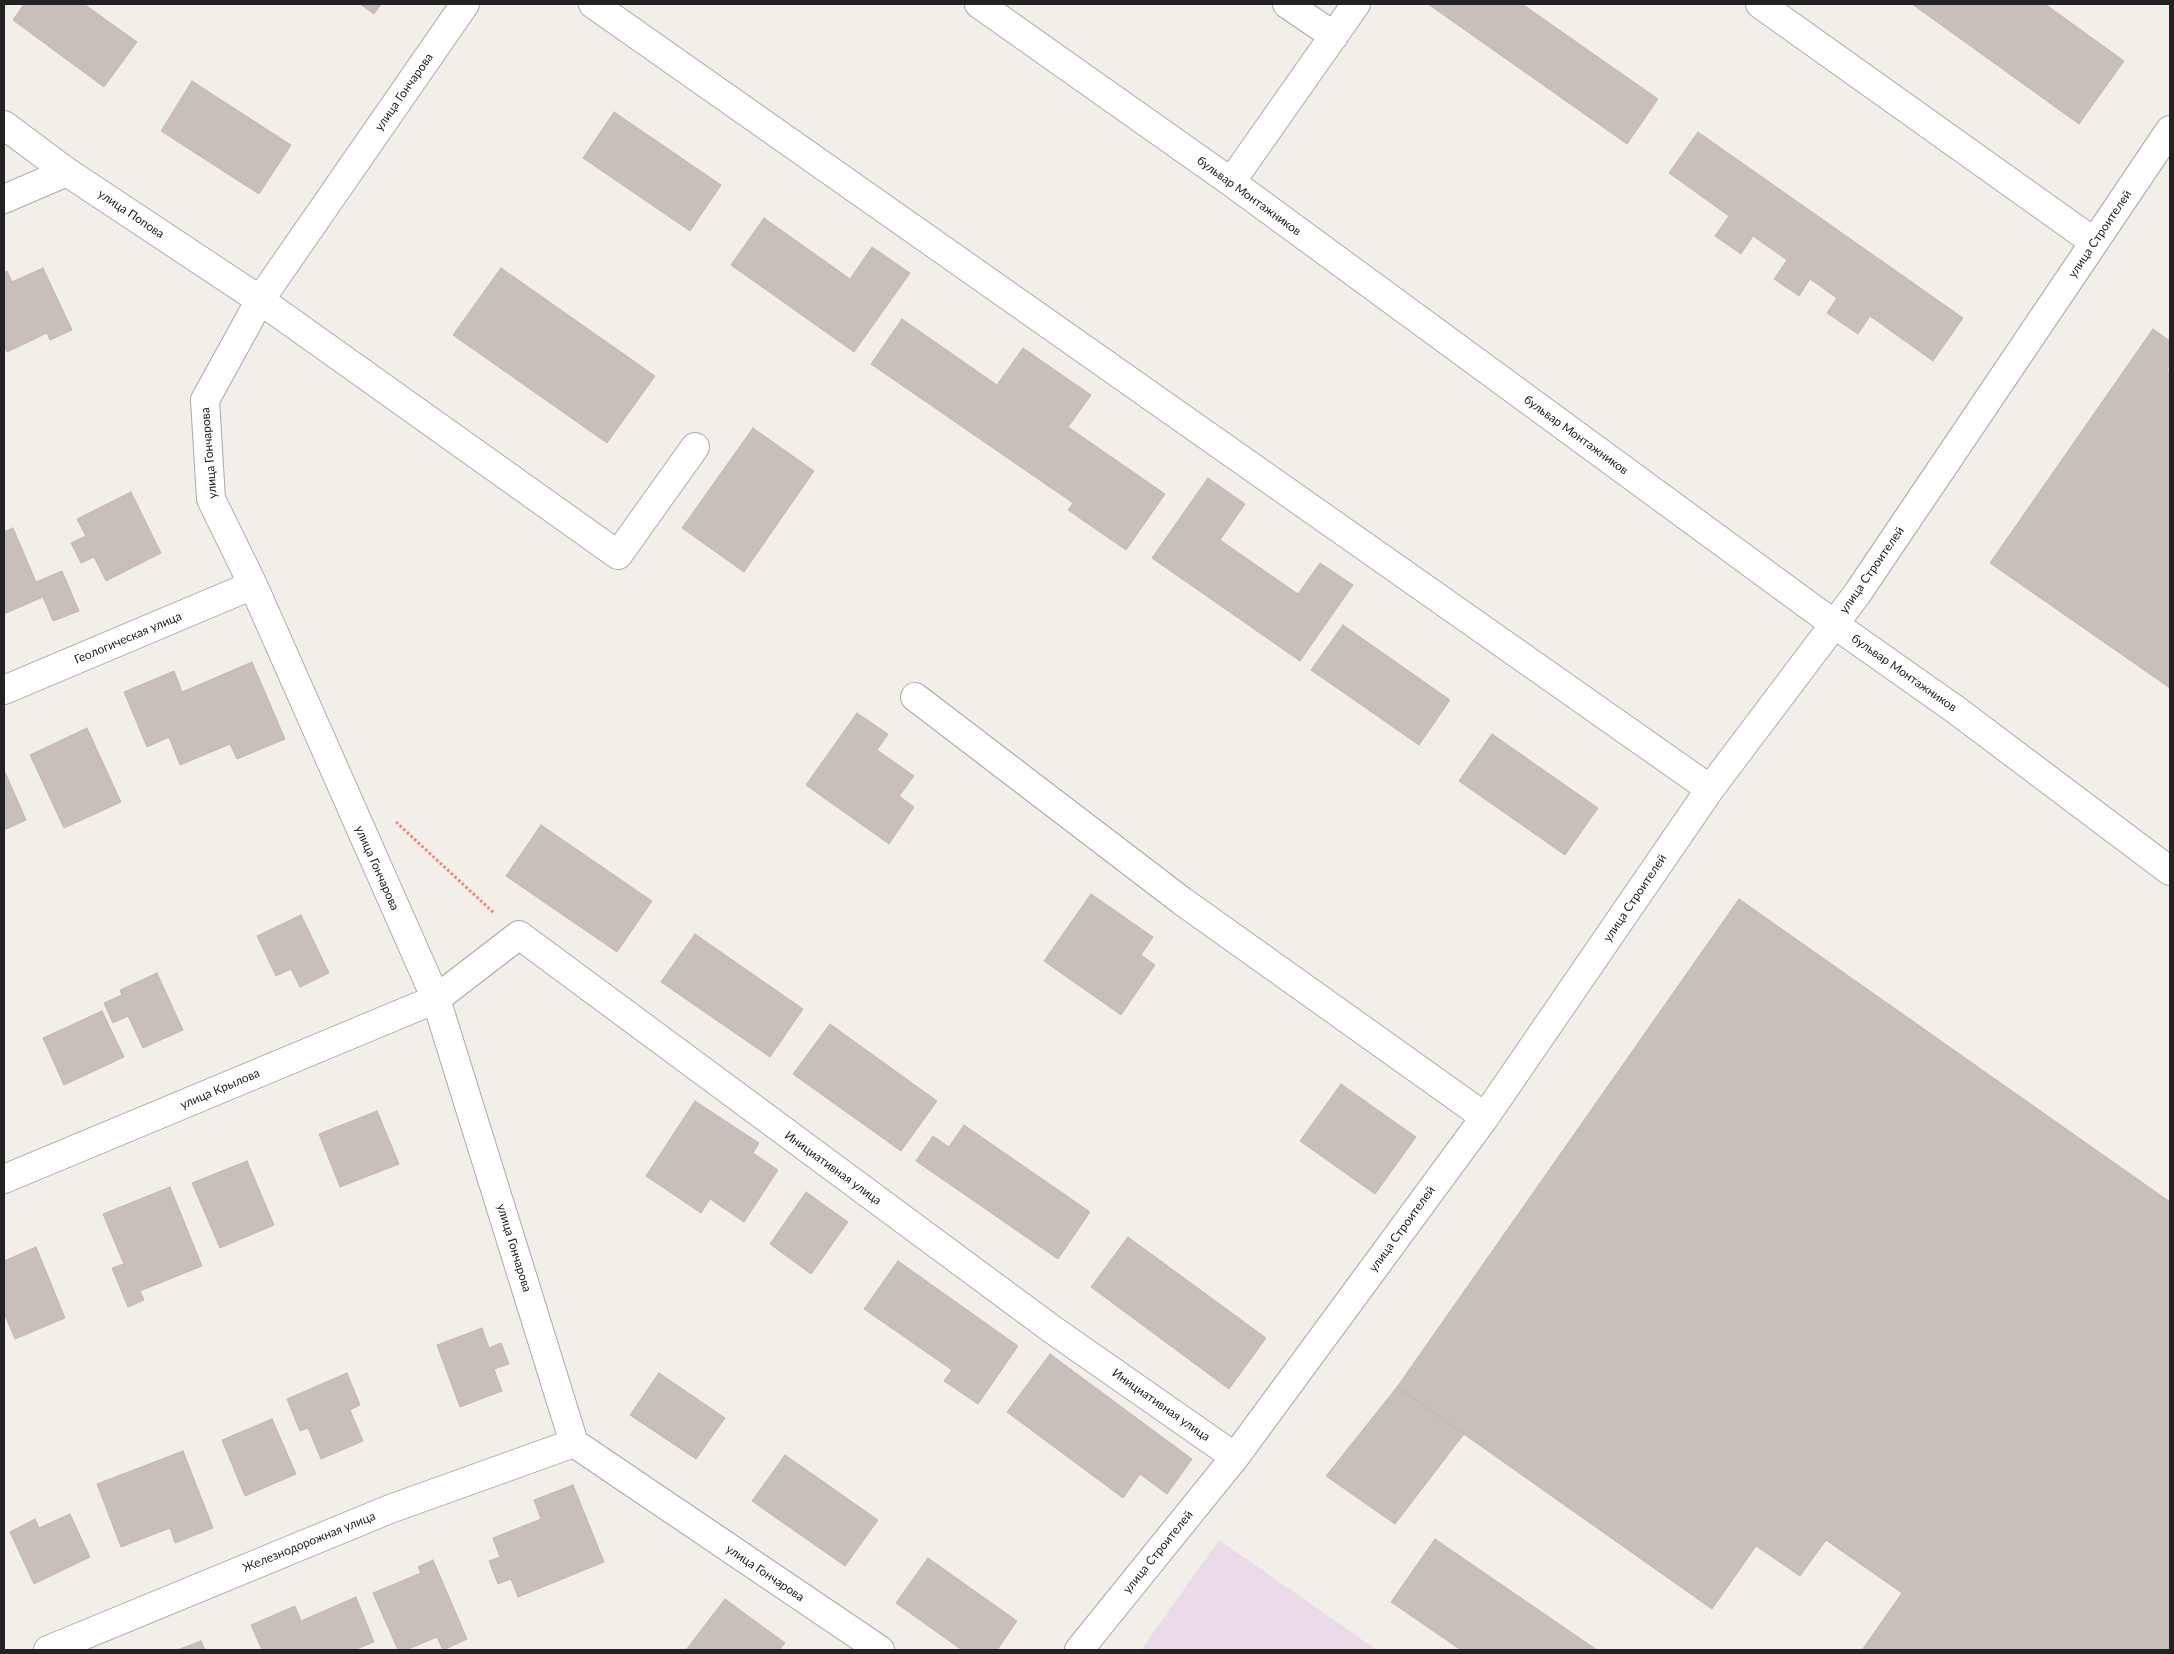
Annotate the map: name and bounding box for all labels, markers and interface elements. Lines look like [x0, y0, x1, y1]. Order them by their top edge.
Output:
street label: улица Гончарова [372, 50, 436, 134]
street label: бульвар Монтажников [1194, 153, 1304, 239]
street label: улица Попова [95, 187, 167, 241]
street label: улица Строителей [2065, 187, 2135, 281]
street label: бульвар Монтажников [1521, 392, 1631, 478]
street label: улица Гончарова [198, 407, 220, 499]
street label: улица Строителей [1837, 524, 1907, 616]
street label: Геологическая улица [72, 609, 184, 667]
street label: бульвар Монтажников [1849, 631, 1959, 715]
street label: улица Гончарова [352, 823, 402, 913]
street label: улица Строителей [1600, 851, 1670, 945]
street label: улица Крылова [178, 1066, 262, 1112]
street label: Инициативная улица [782, 1128, 884, 1208]
street label: улица Строителей [1366, 1183, 1438, 1275]
street label: улица Гончарова [494, 1202, 534, 1294]
street label: Инициативная улица [1109, 1366, 1213, 1444]
street label: улица Строителей [1120, 1508, 1196, 1596]
street label: Железнодорожная улица [241, 1509, 377, 1575]
street label: улица Гончарова [723, 1541, 807, 1605]

